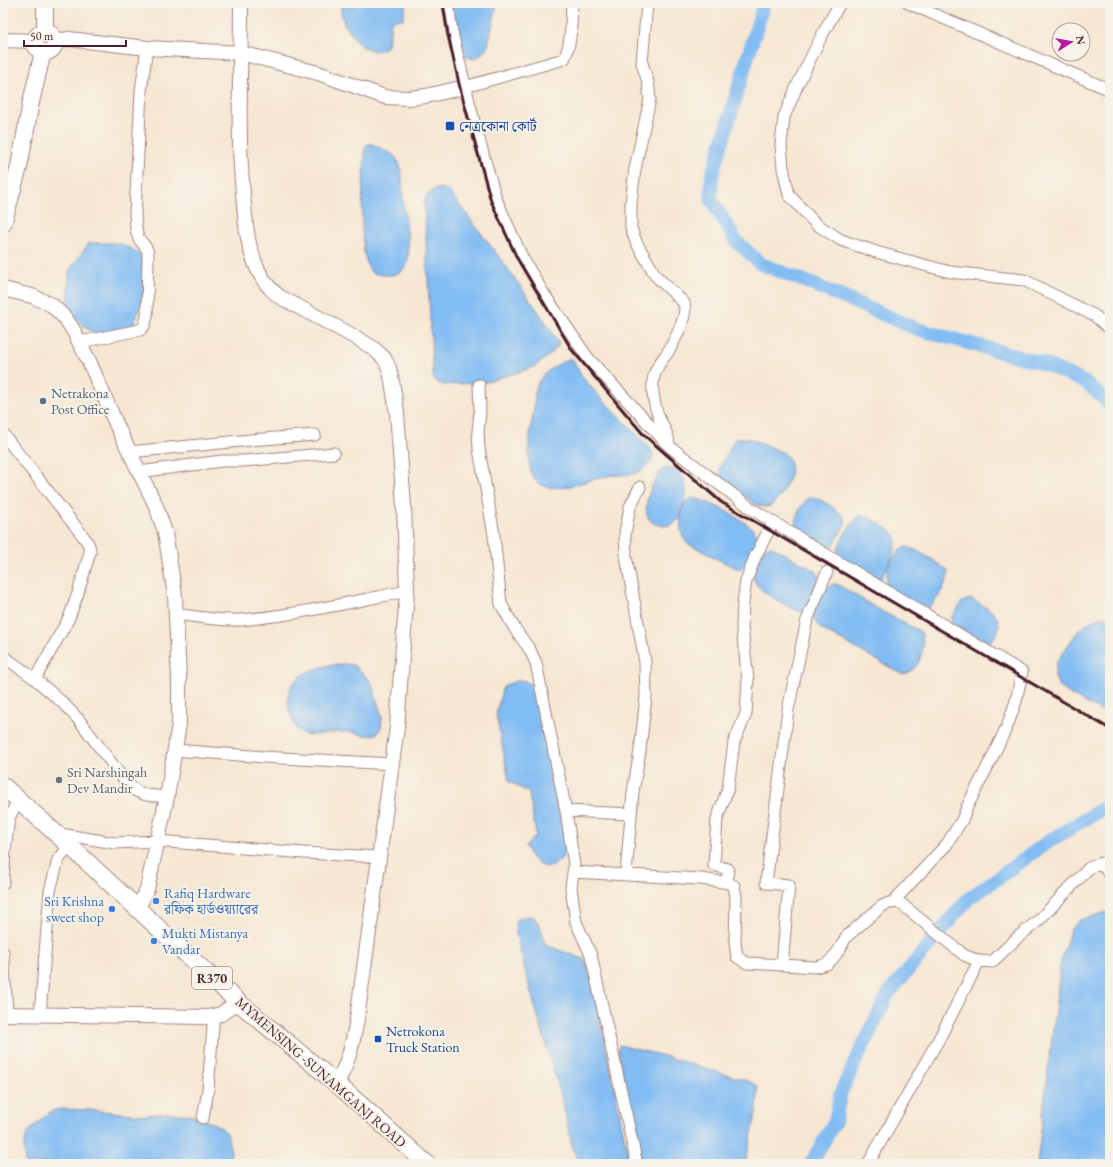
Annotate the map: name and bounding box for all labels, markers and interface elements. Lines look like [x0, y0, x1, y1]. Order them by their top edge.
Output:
scale bar [24, 22, 126, 48]
north arrow [1051, 22, 1091, 62]
text: 50 m [30, 28, 54, 44]
text: N [1073, 34, 1089, 46]
place label: নেত্রকোনা কোর্ট [459, 117, 538, 135]
marker: নেত্রকোনা কোর্ট [444, 120, 456, 132]
place label: Netrakona Post Office [51, 384, 110, 418]
marker: Netrakona Post Office [38, 396, 48, 406]
place label: Sri Narshingah Dev Mandir [67, 763, 147, 797]
marker: Sri Narshingah Dev Mandir [54, 775, 64, 785]
place label: Rafiq Hardware রফিক হার্ডওয়্যারের [163, 884, 259, 918]
place label: Sri Krishna sweet shop [44, 892, 104, 926]
marker: Rafiq Hardware রফিক হার্ডওয়্যারের [151, 896, 161, 906]
marker: Sri Krishna sweet shop [107, 904, 117, 914]
place label: Mukti Mistanya Vandar [162, 924, 248, 958]
marker: Mukti Mistanya Vandar [149, 936, 159, 946]
road number: R370 [192, 967, 232, 989]
street label: MYMENSING -SUNAMGANJ ROAD [232, 993, 411, 1152]
place label: Netrokona Truck Station [386, 1022, 460, 1056]
marker: Netrokona Truck Station [373, 1034, 383, 1044]

